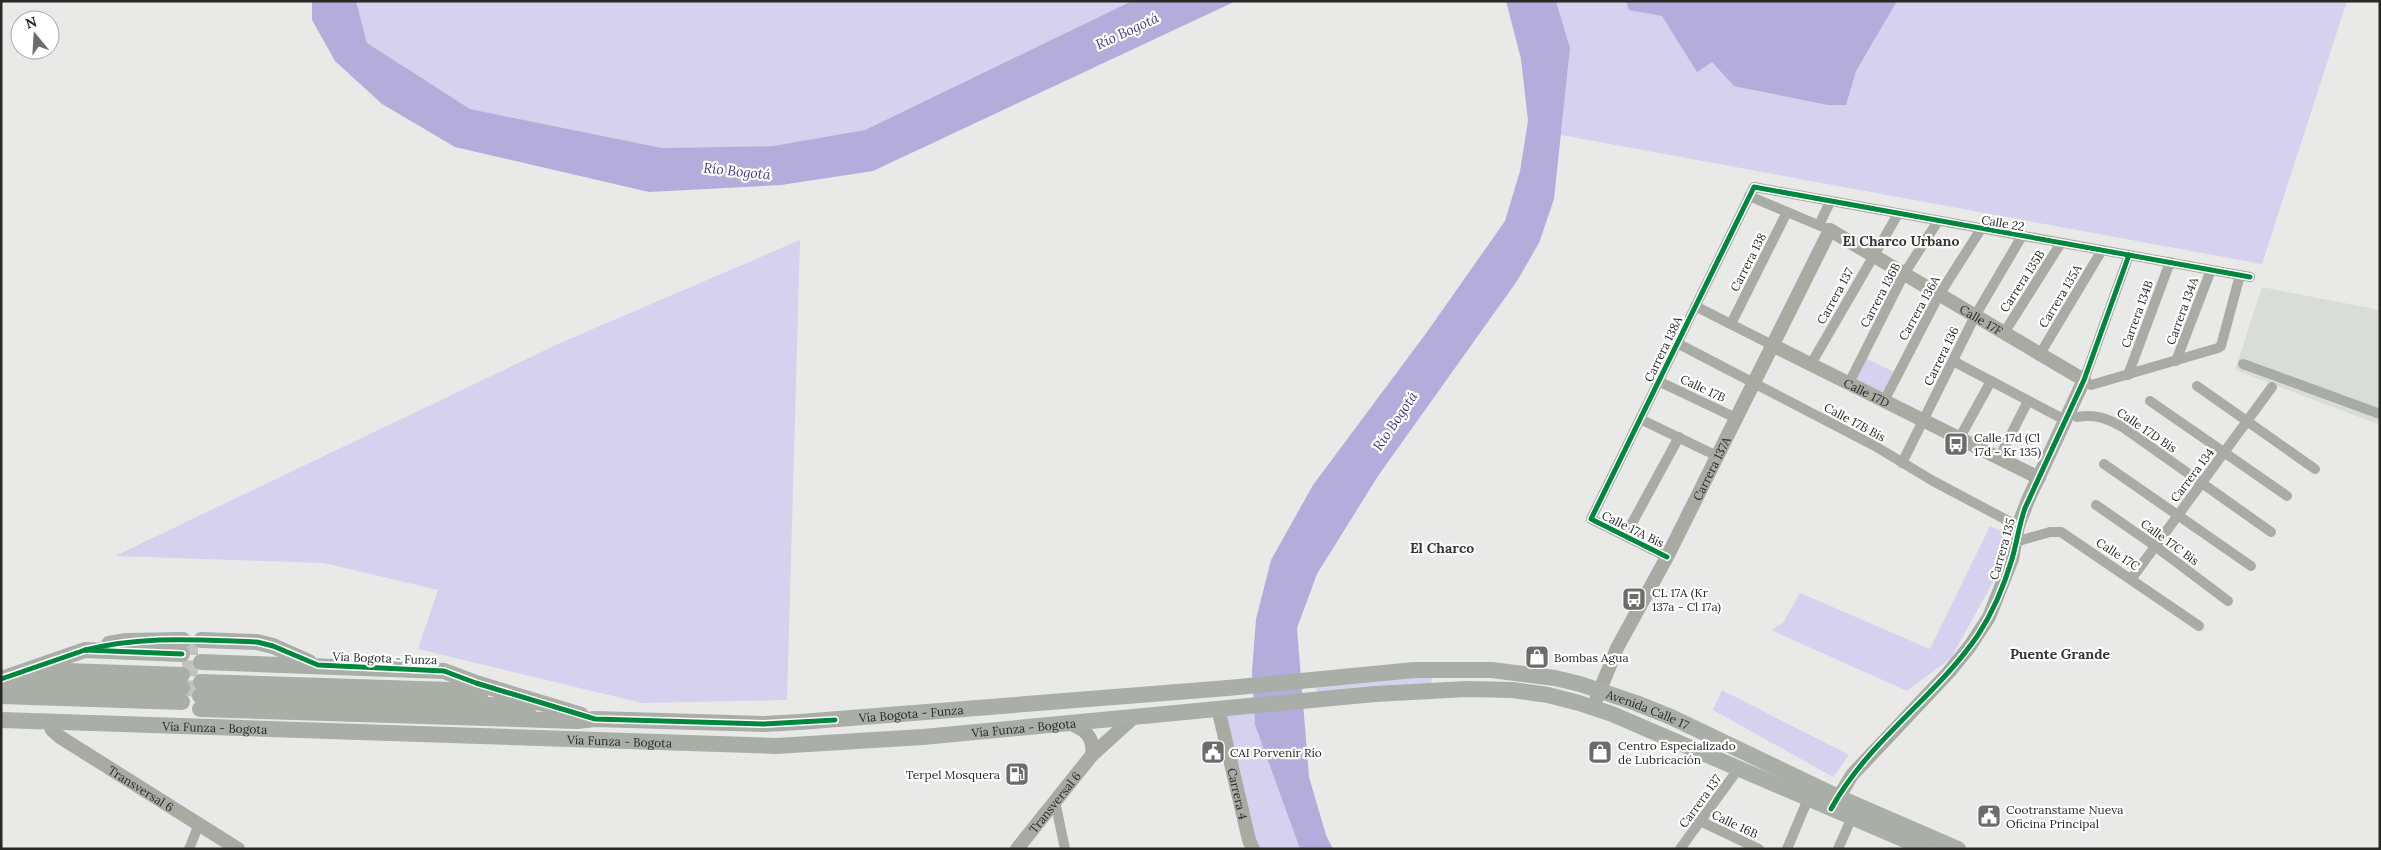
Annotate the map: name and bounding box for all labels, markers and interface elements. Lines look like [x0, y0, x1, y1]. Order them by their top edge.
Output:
water label: Río Bogotá [1093, 8, 1162, 53]
north arrow [10, 10, 60, 60]
text: N [23, 12, 39, 33]
water label: Río Bogotá [702, 159, 772, 184]
street label: Calle 22 [1980, 212, 2026, 234]
street label: Carrera 138 [1727, 230, 1769, 294]
district label: El Charco Urbano [1843, 232, 1960, 250]
street label: Carrera 135B [1996, 247, 2048, 315]
street label: Carrera 136B [1857, 260, 1903, 330]
street label: Carrera 135A [2035, 261, 2085, 330]
street label: Carrera 137 [1813, 265, 1857, 327]
street label: Carrera 136A [1895, 273, 1943, 343]
street label: Carrera 134A [2163, 275, 2201, 347]
street label: Carrera 134B [2118, 278, 2156, 350]
street label: Calle 17F [1957, 301, 2006, 338]
street label: Carrera 138A [1641, 313, 1686, 384]
street label: Carrera 136 [1920, 324, 1962, 388]
street label: Calle 17B [1678, 371, 1728, 405]
street label: Calle 17D [1841, 374, 1892, 410]
water label: Río Bogotá [1369, 388, 1422, 454]
street label: Calle 17B Bis [1822, 400, 1889, 445]
street label: Calle 17D Bis [2114, 404, 2180, 456]
place label: Calle 17d (Cl 17d - Kr 135) [1974, 430, 2041, 460]
bus stop icon: Calle 17d (Cl 17d - Kr 135) [1943, 431, 1969, 457]
street label: Carrera 137A [1689, 433, 1734, 503]
street label: Carrera 134 [2167, 445, 2217, 505]
street label: Calle 17A Bis [1599, 507, 1667, 551]
street label: Carrera 135 [1986, 516, 2018, 582]
street label: Calle 17C Bis [2138, 516, 2202, 568]
street label: Calle 17C [2093, 534, 2143, 574]
district label: El Charco [1410, 539, 1474, 557]
place label: CL 17A (Kr 137a - Cl 17a) [1652, 585, 1721, 615]
bus stop icon: CL 17A (Kr 137a - Cl 17a) [1621, 586, 1647, 612]
shop icon: Bombas Agua [1524, 644, 1550, 670]
district label: Puente Grande [2010, 645, 2111, 663]
street label: Vía Bogota - Funza [331, 649, 438, 667]
place label: Bombas Agua [1554, 650, 1629, 665]
street label: Avenida Calle 17 [1603, 686, 1692, 732]
street label: Vía Bogota - Funza [857, 702, 964, 725]
street label: Vía Funza - Bogota [970, 715, 1077, 740]
street label: Vía Funza - Bogota [161, 718, 268, 736]
street label: Vía Funza - Bogota [566, 731, 672, 750]
place label: Centro Especializado de Lubricación [1618, 738, 1736, 767]
public building icon: CAI Porvenir Río [1200, 739, 1226, 765]
shop icon: Centro Especializado de Lubricación [1587, 739, 1613, 765]
place label: CAI Porvenir Río [1230, 745, 1322, 760]
fuel station icon: Terpel Mosquera [1004, 761, 1030, 787]
street label: Transversal 6 [106, 762, 177, 814]
street label: Carrera 4 [1225, 766, 1252, 821]
place label: Terpel Mosquera [906, 767, 1000, 782]
street label: Transversal 6 [1025, 768, 1084, 836]
street label: Carrera 137 [1676, 771, 1725, 831]
place label: Cootranstame Nueva Oficina Principal [2006, 802, 2123, 831]
public building icon: Cootranstame Nueva Oficina Principal [1976, 803, 2002, 829]
street label: Calle 16B [1709, 807, 1761, 841]

